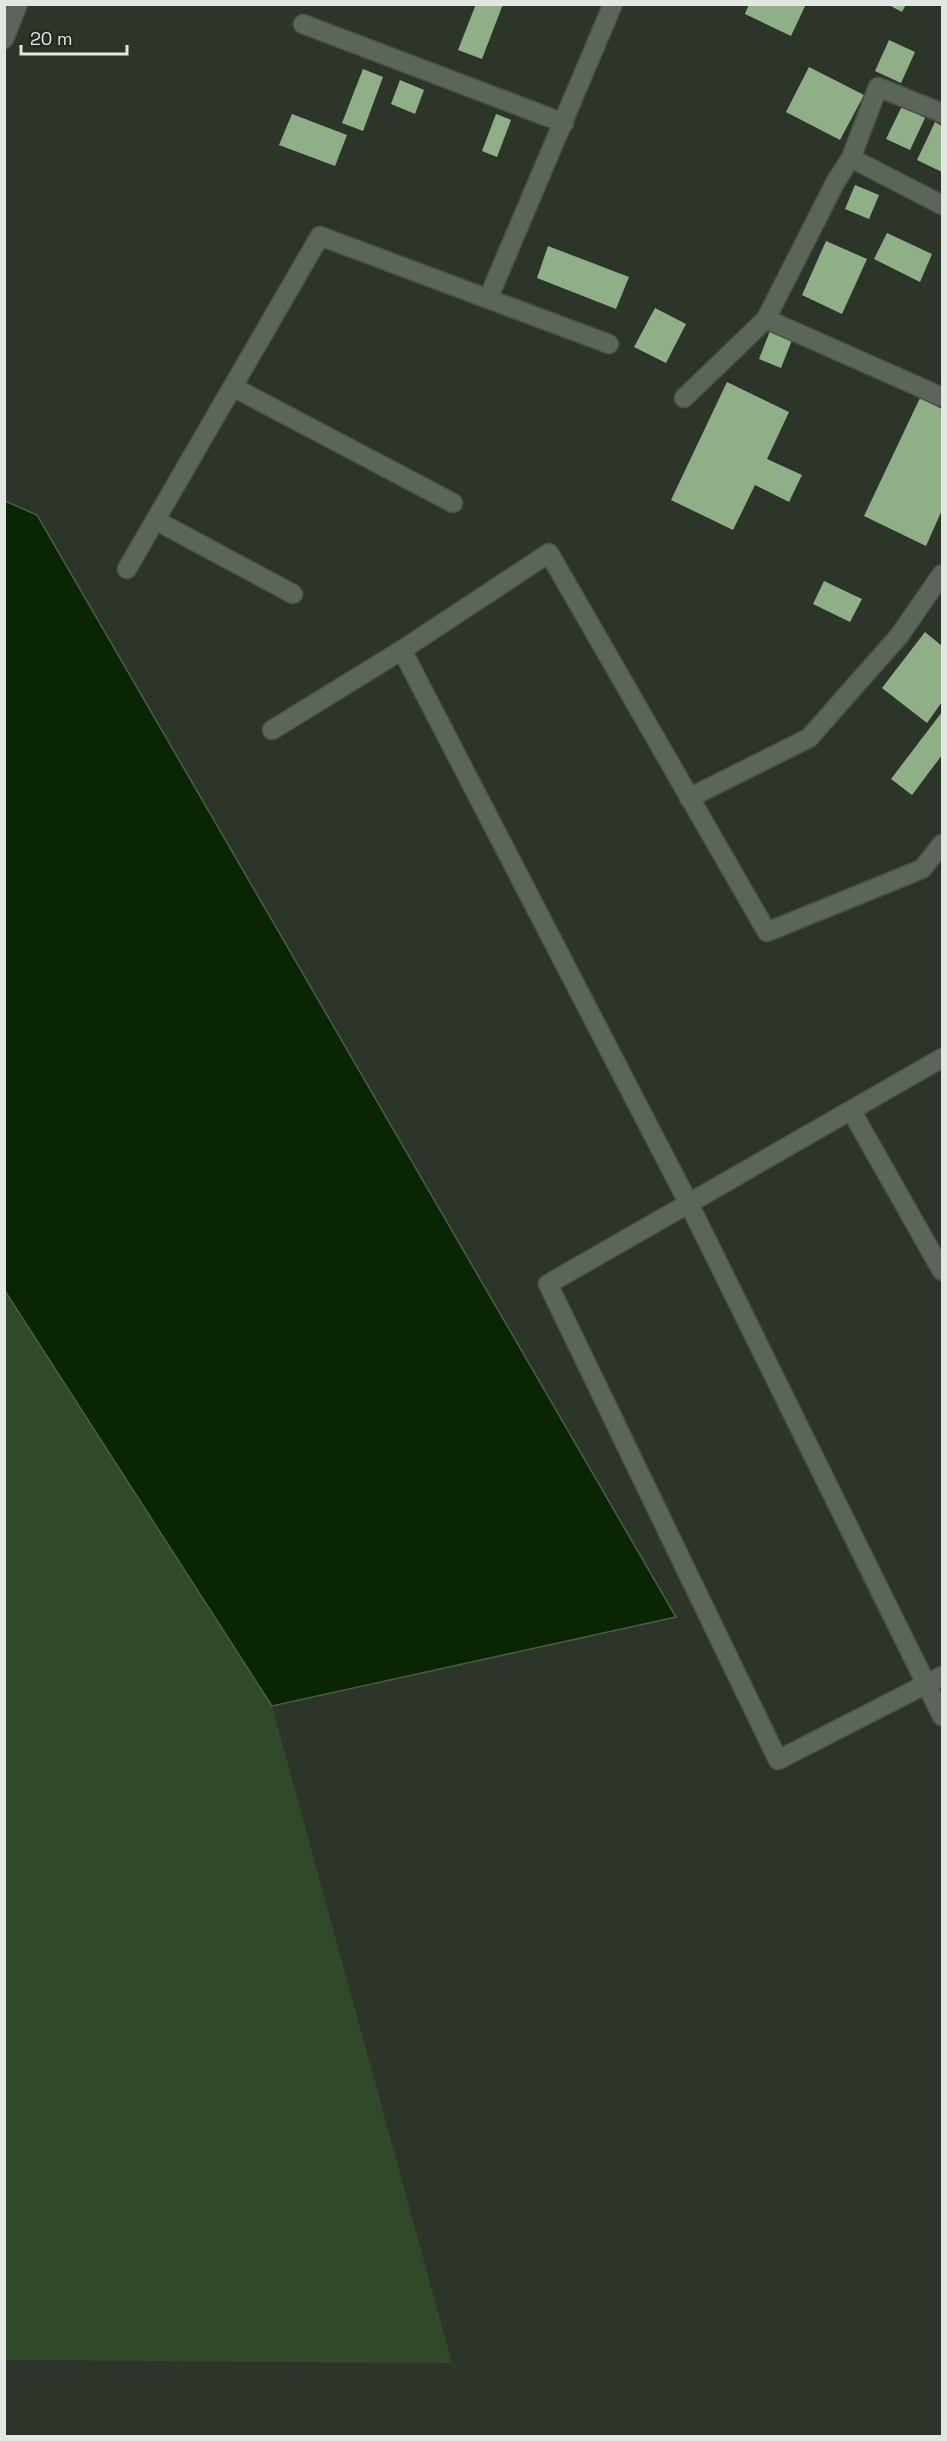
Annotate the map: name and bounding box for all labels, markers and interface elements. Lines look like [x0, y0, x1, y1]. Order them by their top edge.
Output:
scale bar [21, 18, 128, 56]
text: 20 m [30, 27, 73, 50]

